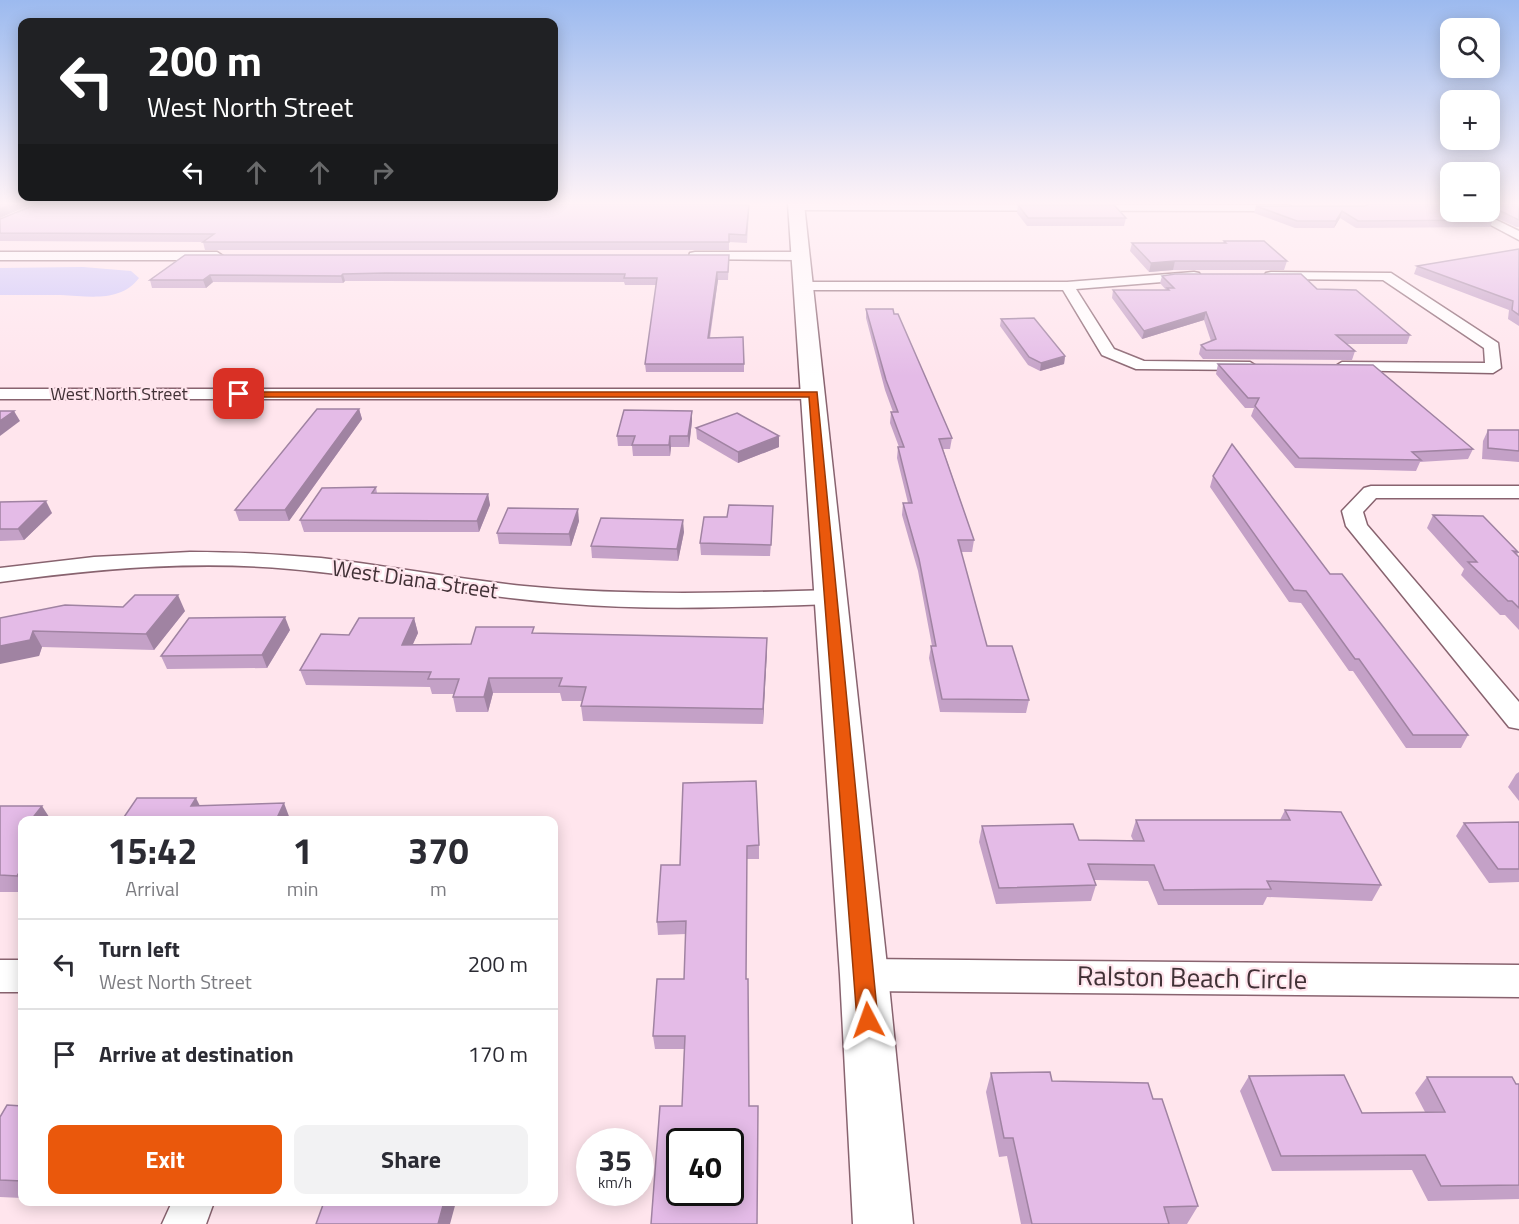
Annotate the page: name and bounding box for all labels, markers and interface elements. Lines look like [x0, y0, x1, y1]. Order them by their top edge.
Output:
map controls [1440, 18, 1500, 222]
button: search [1440, 18, 1500, 78]
text: 200 m [147, 28, 262, 92]
icon: left [48, 42, 126, 120]
text: West North Street [147, 86, 353, 127]
button: + [1440, 90, 1500, 150]
icon: left [177, 156, 210, 189]
icon: ahead [240, 156, 273, 189]
icon: ahead [303, 156, 336, 189]
icon: right [366, 156, 399, 189]
button: − [1440, 162, 1500, 222]
pin [213, 368, 264, 419]
icon: arrive [222, 377, 255, 410]
street label: West North Street [50, 380, 188, 407]
street label: West Diana Street [330, 551, 501, 608]
text: 15:42 [107, 823, 197, 878]
text: 1 [293, 823, 313, 878]
text: 370 [408, 823, 469, 878]
text: Arrival [125, 873, 180, 904]
text: min [287, 873, 319, 904]
text: m [430, 873, 447, 904]
text: Turn left [99, 932, 180, 966]
text: 200 m [468, 947, 528, 981]
icon: left [48, 948, 81, 981]
street label: Ralston Beach Circle [1076, 954, 1308, 999]
text: West North Street [99, 966, 252, 997]
position arrow [836, 988, 900, 1052]
text: Arrive at destination [99, 1037, 294, 1071]
text: 170 m [468, 1037, 528, 1071]
icon: arrive [48, 1038, 81, 1071]
button: Exit [48, 1125, 282, 1194]
button: Share [294, 1125, 528, 1194]
speed limit sign: 40 [666, 1128, 744, 1206]
text: 35 [598, 1137, 632, 1183]
text: km/h [598, 1171, 632, 1194]

